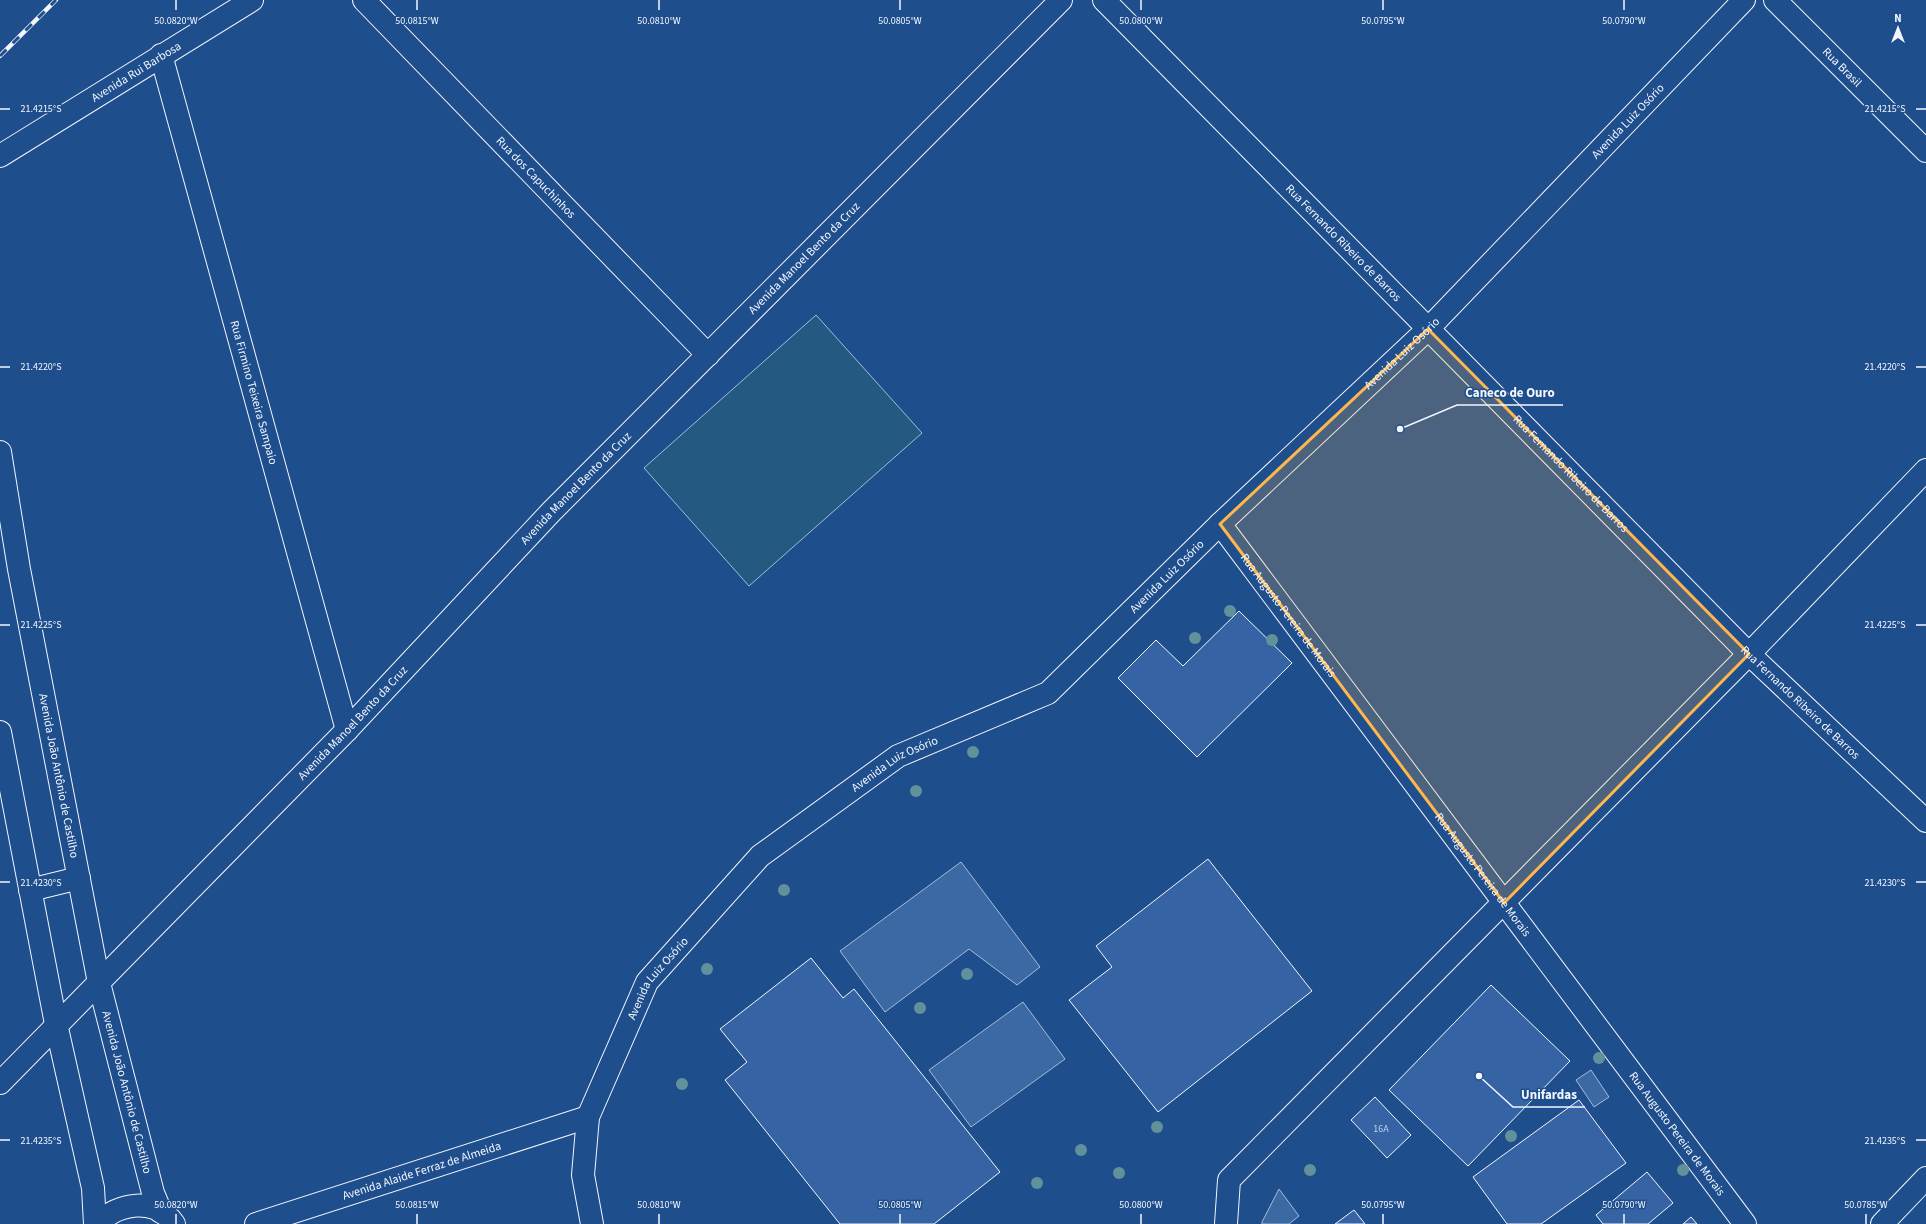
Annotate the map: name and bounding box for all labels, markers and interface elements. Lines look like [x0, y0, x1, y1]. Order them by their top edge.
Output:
north arrow [1878, 8, 1918, 48]
text: N [1894, 11, 1902, 26]
text: 50.0820°W [154, 14, 198, 28]
text: 50.0815°W [395, 14, 439, 28]
text: 50.0810°W [637, 14, 681, 28]
text: 50.0805°W [878, 14, 922, 28]
text: 50.0800°W [1119, 14, 1163, 28]
text: 50.0795°W [1361, 14, 1405, 28]
text: 50.0790°W [1602, 14, 1646, 28]
street label: Avenida Rui Barbosa [88, 38, 185, 107]
street label: Rua Brasil [1818, 44, 1865, 91]
street label: Avenida Luiz Osório [1588, 80, 1668, 163]
text: 21.4215°S [21, 102, 61, 116]
text: 21.4215°S [1865, 102, 1905, 116]
street label: Rua dos Capuchinhos [492, 133, 579, 222]
street label: Rua Fernando Ribeiro de Barros [1281, 181, 1405, 306]
street label: Avenida Manoel Bento da Cruz [745, 198, 864, 318]
street label: Avenida Luiz Osório [1361, 314, 1444, 394]
street label: Rua Firmino Teixeira Sampaio [226, 319, 281, 467]
text: 21.4220°S [21, 360, 61, 374]
text: 21.4220°S [1865, 360, 1905, 374]
callout: Caneco de Ouro [1457, 380, 1563, 405]
text: Caneco de Ouro [1465, 384, 1555, 402]
street label: Rua Fernando Ribeiro de Barros [1509, 411, 1632, 536]
street label: Avenida Manoel Bento da Cruz [517, 428, 635, 549]
street label: Avenida Luiz Osório [1126, 536, 1208, 617]
street label: Rua Augusto Pereira de Morais [1236, 550, 1340, 681]
text: 21.4225°S [21, 618, 61, 632]
text: 21.4225°S [1865, 618, 1905, 632]
street label: Rua Fernando Ribeiro de Barros [1736, 642, 1863, 763]
street label: Avenida Manoel Bento da Cruz [294, 662, 412, 784]
street label: Avenida João Antônio de Castilho [34, 692, 83, 860]
street label: Avenida Luiz Osório [848, 732, 941, 796]
street label: Rua Augusto Pereira de Morais [1430, 809, 1535, 940]
text: 21.4230°S [21, 876, 61, 890]
text: 21.4230°S [1865, 876, 1905, 890]
street label: Avenida Luiz Osório [623, 933, 692, 1023]
street label: Avenida João Antônio de Castilho [98, 1009, 156, 1176]
street label: Rua Augusto Pereira de Morais [1625, 1068, 1729, 1199]
callout: Unifardas [1513, 1082, 1585, 1107]
text: Unifardas [1521, 1086, 1577, 1104]
house number: 16A [1373, 1122, 1389, 1136]
text: 21.4235°S [21, 1134, 61, 1148]
text: 21.4235°S [1865, 1134, 1905, 1148]
street label: Avenida Alaide Ferraz de Almeida [340, 1138, 503, 1205]
text: 50.0820°W [154, 1198, 198, 1212]
text: 50.0815°W [395, 1198, 439, 1212]
text: 50.0810°W [637, 1198, 681, 1212]
text: 50.0805°W [878, 1198, 922, 1212]
text: 50.0800°W [1119, 1198, 1163, 1212]
text: 50.0795°W [1361, 1198, 1405, 1212]
text: 50.0790°W [1602, 1198, 1646, 1212]
text: 50.0785°W [1844, 1198, 1888, 1212]

